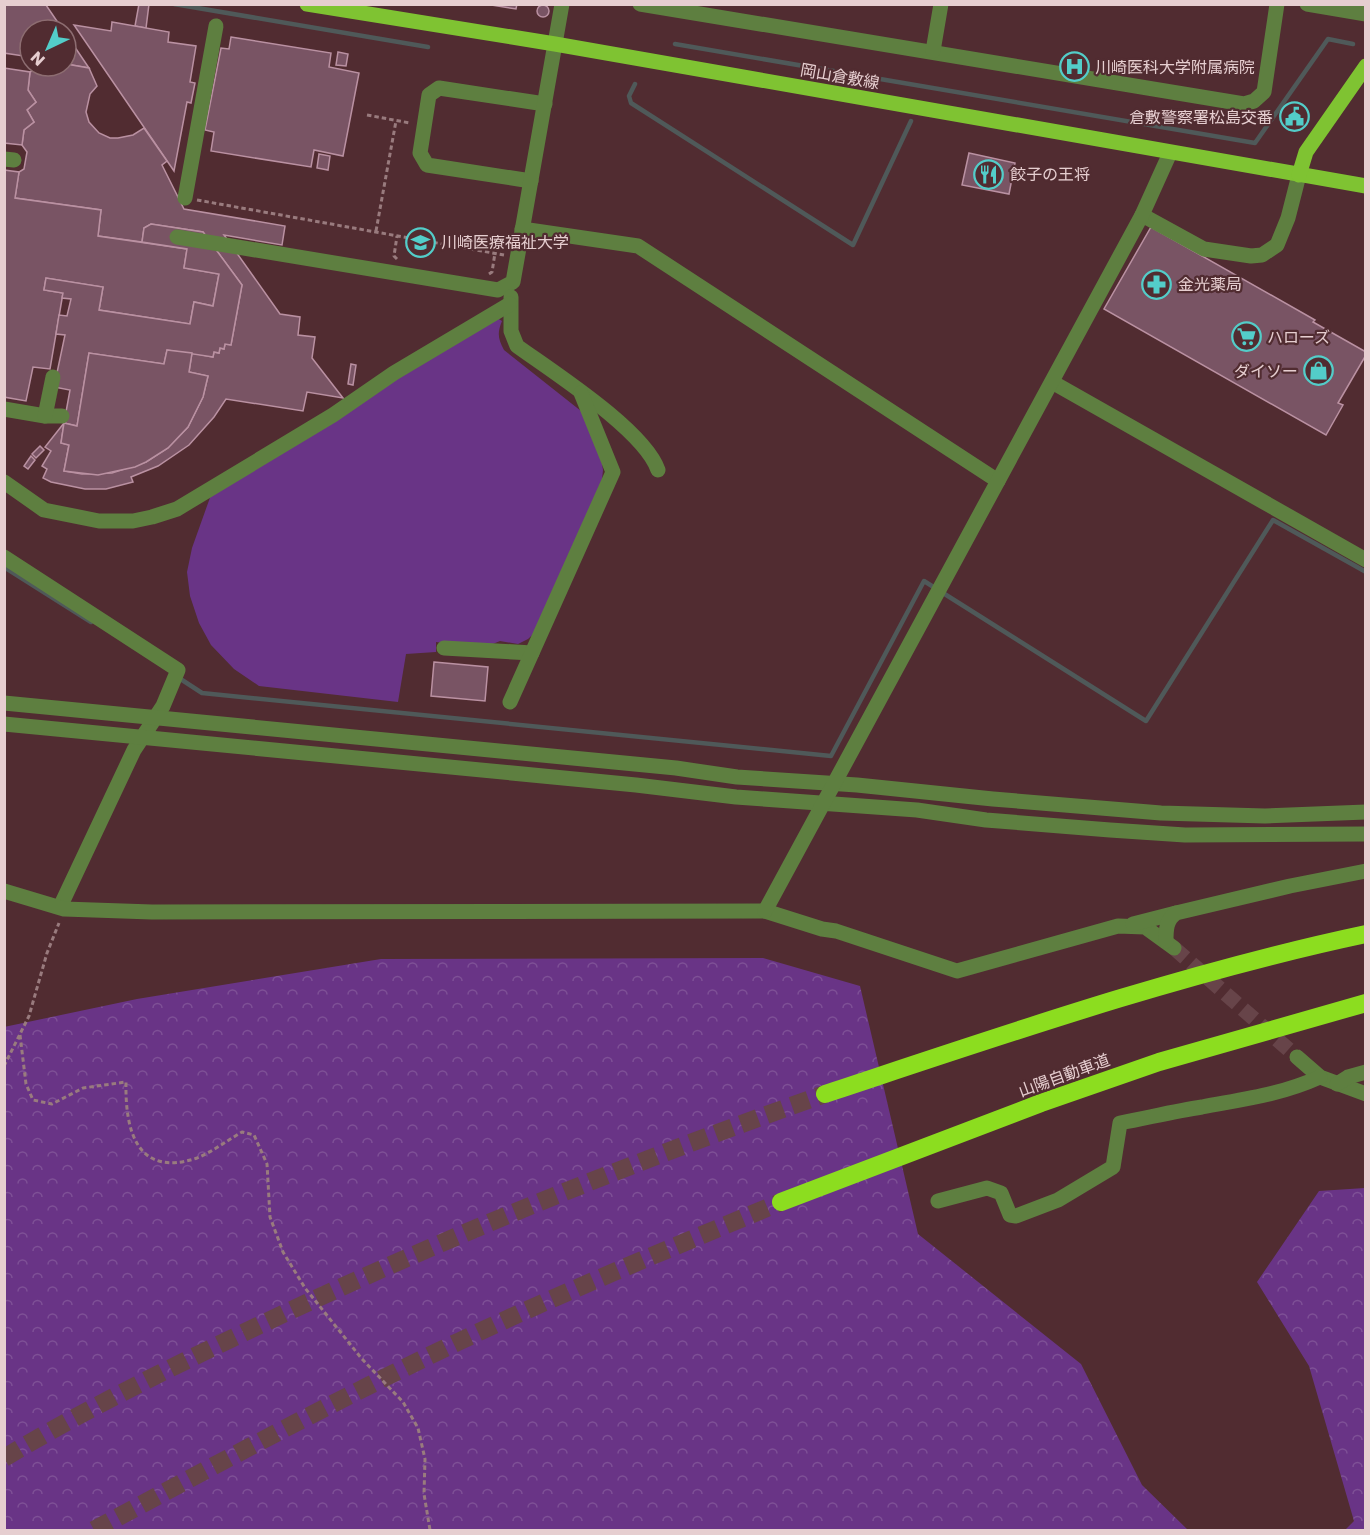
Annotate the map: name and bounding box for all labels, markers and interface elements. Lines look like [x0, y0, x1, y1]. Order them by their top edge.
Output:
north arrow [18, 18, 78, 78]
text: N [26, 46, 50, 71]
hospital icon: 川崎医科大学附属病院 [1058, 51, 1090, 83]
place label: 川崎医科大学附属病院 [1095, 56, 1255, 79]
street label: 岡山倉敷線 [799, 58, 881, 95]
public building icon: 倉敷警察署松島交番 [1278, 101, 1310, 133]
place label: 倉敷警察署松島交番 [1129, 106, 1273, 129]
restaurant icon: 餃子の王将 [973, 158, 1005, 190]
place label: 餃子の王将 [1010, 163, 1090, 186]
school or university icon: 川崎医療福祉大学 [404, 226, 436, 258]
place label: 川崎医療福祉大学 [441, 231, 569, 254]
pharmacy icon: 金光薬局 [1141, 268, 1173, 300]
place label: 金光薬局 [1178, 273, 1242, 296]
supermarket icon: ハローズ [1230, 321, 1262, 353]
place label: ハローズ [1267, 326, 1330, 349]
shop icon: ダイソー [1303, 355, 1335, 387]
place label: ダイソー [1234, 360, 1298, 383]
street label: 山陽自動車道 [1015, 1048, 1113, 1103]

